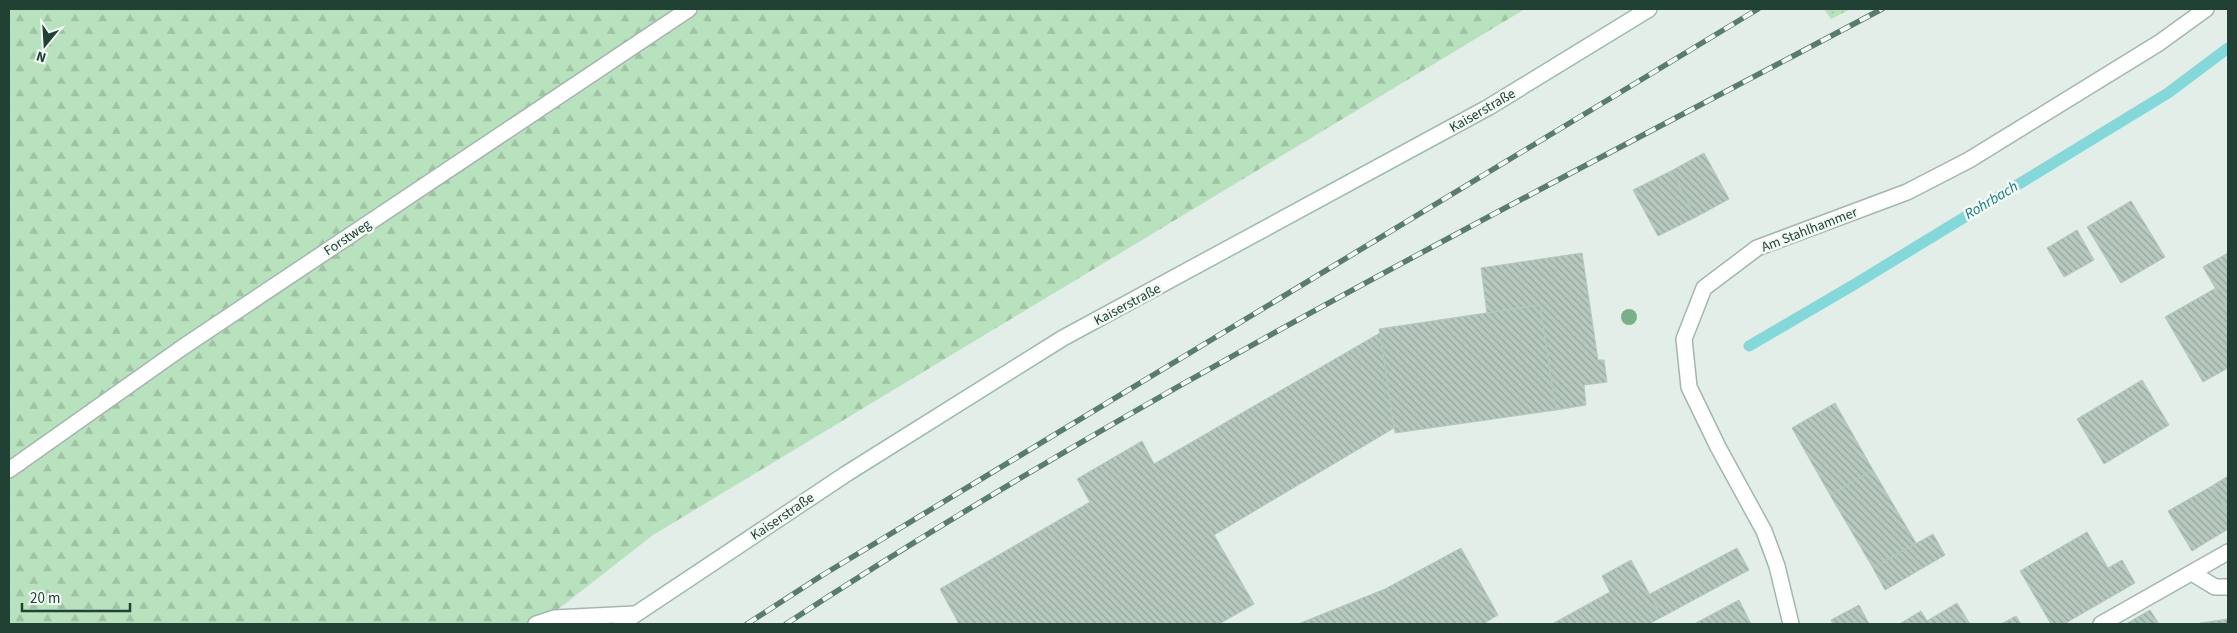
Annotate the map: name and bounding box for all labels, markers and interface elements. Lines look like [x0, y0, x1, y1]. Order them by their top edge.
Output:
north arrow [20, 20, 70, 70]
text: N [34, 45, 49, 67]
street label: Kaiserstraße [1446, 84, 1519, 138]
water label: Rohrbach [1960, 176, 2022, 225]
street label: Am Stahlhammer [1758, 202, 1860, 257]
street label: Forstweg [320, 215, 375, 261]
street label: Kaiserstraße [1090, 279, 1164, 331]
street label: Kaiserstraße [747, 488, 819, 546]
scale bar [22, 580, 130, 612]
text: 20 m [30, 588, 60, 609]

